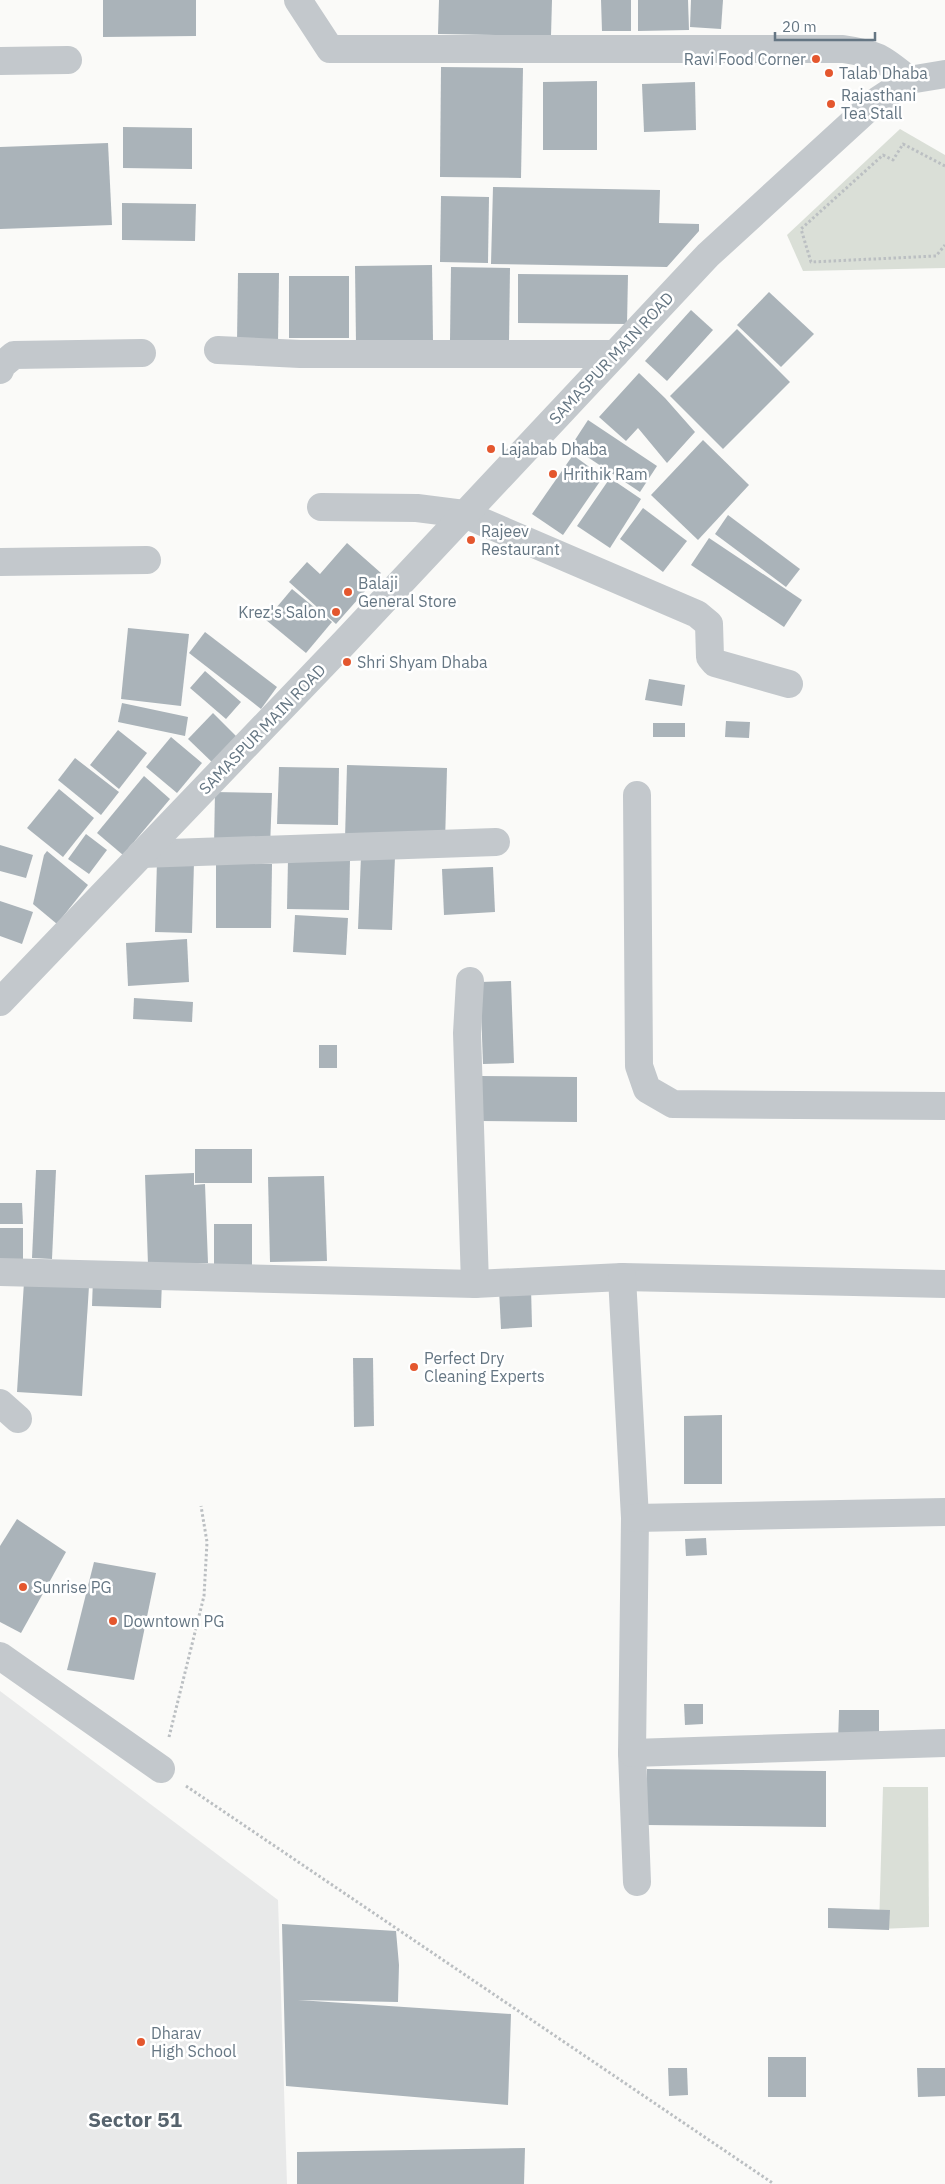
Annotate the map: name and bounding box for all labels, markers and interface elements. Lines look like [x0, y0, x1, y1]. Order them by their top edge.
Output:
scale bar [775, 10, 875, 42]
text: 20 m [782, 17, 817, 36]
place label: Ravi Food Corner [684, 49, 806, 69]
marker: Ravi Food Corner [810, 53, 822, 65]
place label: Talab Dhaba [839, 63, 928, 83]
marker: Talab Dhaba [823, 67, 835, 79]
place label: Rajasthani Tea Stall [841, 85, 916, 123]
marker: Rajasthani Tea Stall [825, 98, 837, 110]
street label: SAMASPUR MAIN ROAD [545, 288, 677, 428]
place label: Lajabab Dhaba [501, 439, 608, 459]
marker: Lajabab Dhaba [485, 443, 497, 455]
place label: Hrithik Ram [563, 464, 648, 484]
marker: Hrithik Ram [547, 468, 559, 480]
place label: Rajeev Restaurant [481, 521, 560, 559]
marker: Rajeev Restaurant [465, 534, 477, 546]
place label: Balaji General Store [358, 573, 457, 611]
marker: Balaji General Store [342, 586, 354, 598]
place label: Krez's Salon [238, 602, 326, 622]
marker: Krez's Salon [330, 606, 342, 618]
place label: Shri Shyam Dhaba [357, 652, 488, 672]
marker: Shri Shyam Dhaba [341, 656, 353, 668]
street label: SAMASPUR MAIN ROAD [195, 660, 329, 798]
place label: Perfect Dry Cleaning Experts [424, 1348, 545, 1386]
marker: Perfect Dry Cleaning Experts [408, 1361, 420, 1373]
place label: Sunrise PG [33, 1577, 112, 1597]
marker: Sunrise PG [17, 1581, 29, 1593]
place label: Downtown PG [123, 1611, 224, 1631]
marker: Downtown PG [107, 1615, 119, 1627]
place label: Dharav High School [151, 2023, 236, 2061]
marker: Dharav High School [135, 2036, 147, 2048]
district label: Sector 51 [88, 2105, 182, 2133]

